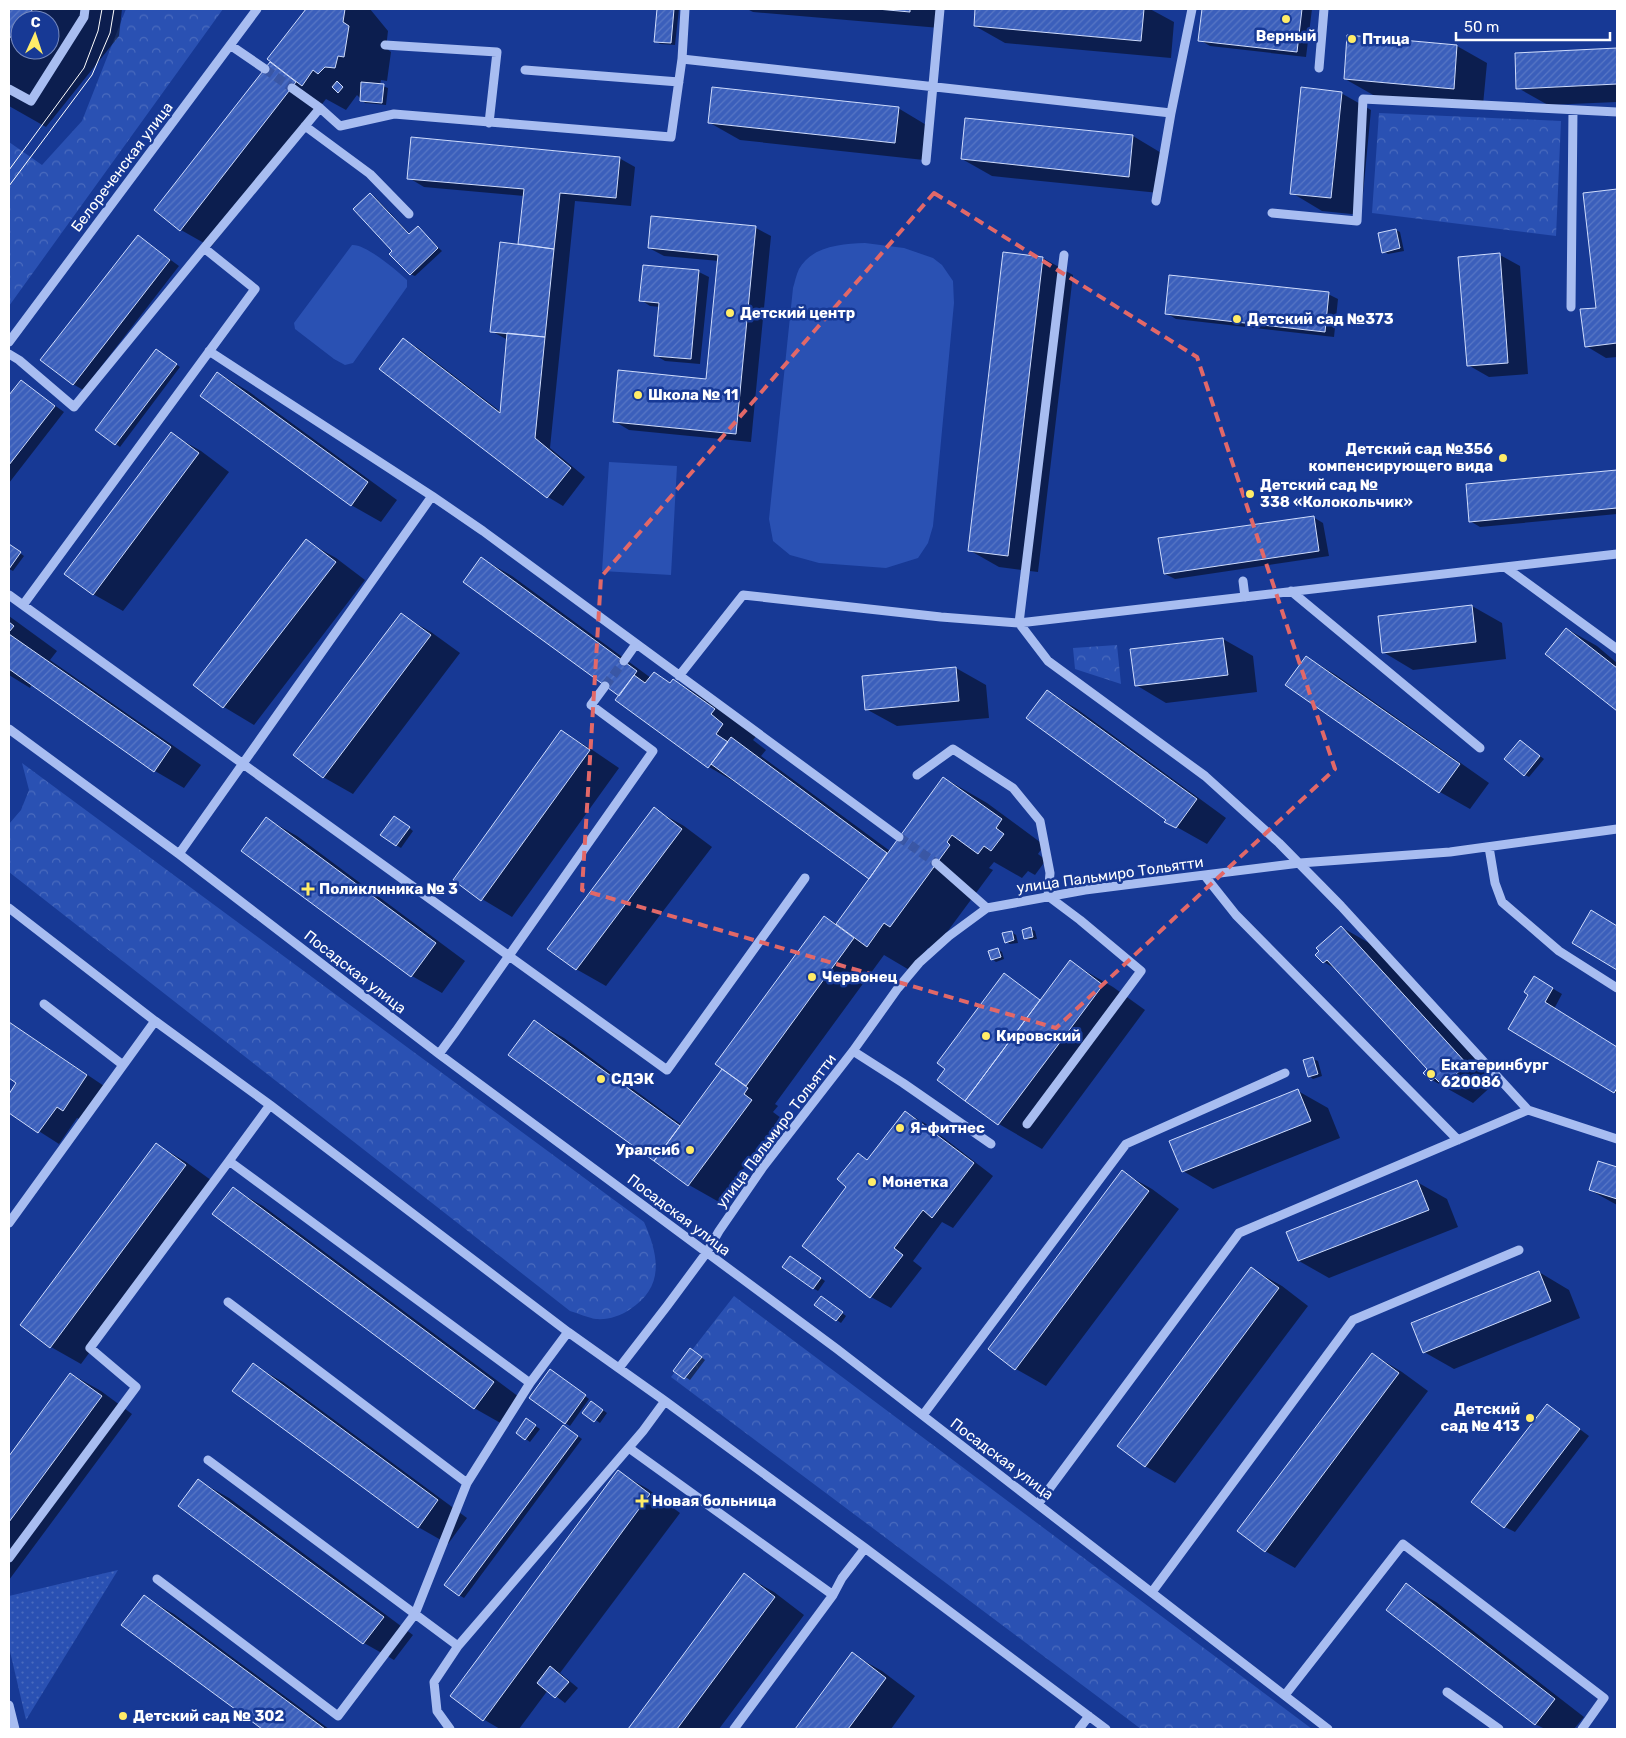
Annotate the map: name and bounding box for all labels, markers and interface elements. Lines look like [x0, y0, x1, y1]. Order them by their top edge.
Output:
north arrow [10, 10, 60, 60]
scale bar [1456, 10, 1610, 42]
marker: Верный [1280, 13, 1292, 25]
text: С [30, 14, 41, 31]
text: 50 m [1464, 18, 1499, 36]
place label: Верный [1256, 27, 1316, 45]
place label: Птица [1362, 30, 1410, 48]
marker: Птица [1346, 33, 1358, 45]
street label: Белореченская улица [67, 99, 177, 235]
place label: Детский центр [740, 304, 855, 322]
marker: Детский центр [724, 307, 736, 319]
place label: Детский сад №373 [1247, 310, 1394, 328]
marker: Детский сад №373 [1231, 313, 1243, 325]
place label: Школа № 11 [648, 386, 738, 404]
marker: Школа № 11 [632, 389, 644, 401]
place label: Детский сад №356 компенсирующего вида [1309, 440, 1493, 475]
marker: Детский сад №356 компенсирующего вида [1497, 452, 1509, 464]
place label: Детский сад № 338 «Колокольчик» [1260, 476, 1413, 511]
marker: Детский сад № 338 «Колокольчик» [1244, 488, 1256, 500]
street label: улица Пальмиро Тольятти [1015, 853, 1205, 897]
place label: Поликлиника № 3 [319, 880, 458, 898]
marker: Поликлиника № 3 [301, 882, 315, 896]
street label: Посадская улица [300, 927, 410, 1017]
place label: Червонец [822, 968, 898, 986]
marker: Червонец [806, 971, 818, 983]
place label: Кировский [996, 1027, 1081, 1045]
marker: Кировский [980, 1030, 992, 1042]
street label: улица Пальмиро Тольятти [712, 1050, 840, 1212]
place label: Екатеринбург 620086 [1441, 1056, 1549, 1091]
marker: Екатеринбург 620086 [1425, 1068, 1437, 1080]
place label: СДЭК [611, 1070, 655, 1088]
marker: СДЭК [595, 1073, 607, 1085]
place label: Я-фитнес [910, 1119, 985, 1137]
marker: Я-фитнес [894, 1122, 906, 1134]
place label: Уралсиб [616, 1141, 680, 1159]
marker: Уралсиб [684, 1144, 696, 1156]
street label: Посадская улица [624, 1170, 734, 1260]
place label: Монетка [882, 1173, 948, 1191]
marker: Монетка [866, 1176, 878, 1188]
place label: Детский сад № 413 [1441, 1400, 1520, 1435]
marker: Детский сад № 413 [1524, 1412, 1536, 1424]
street label: Посадская улица [947, 1414, 1057, 1504]
place label: Новая больница [652, 1492, 777, 1510]
marker: Новая больница [636, 1495, 648, 1507]
place label: Детский сад № 302 [133, 1707, 284, 1725]
marker: Детский сад № 302 [117, 1710, 129, 1722]

